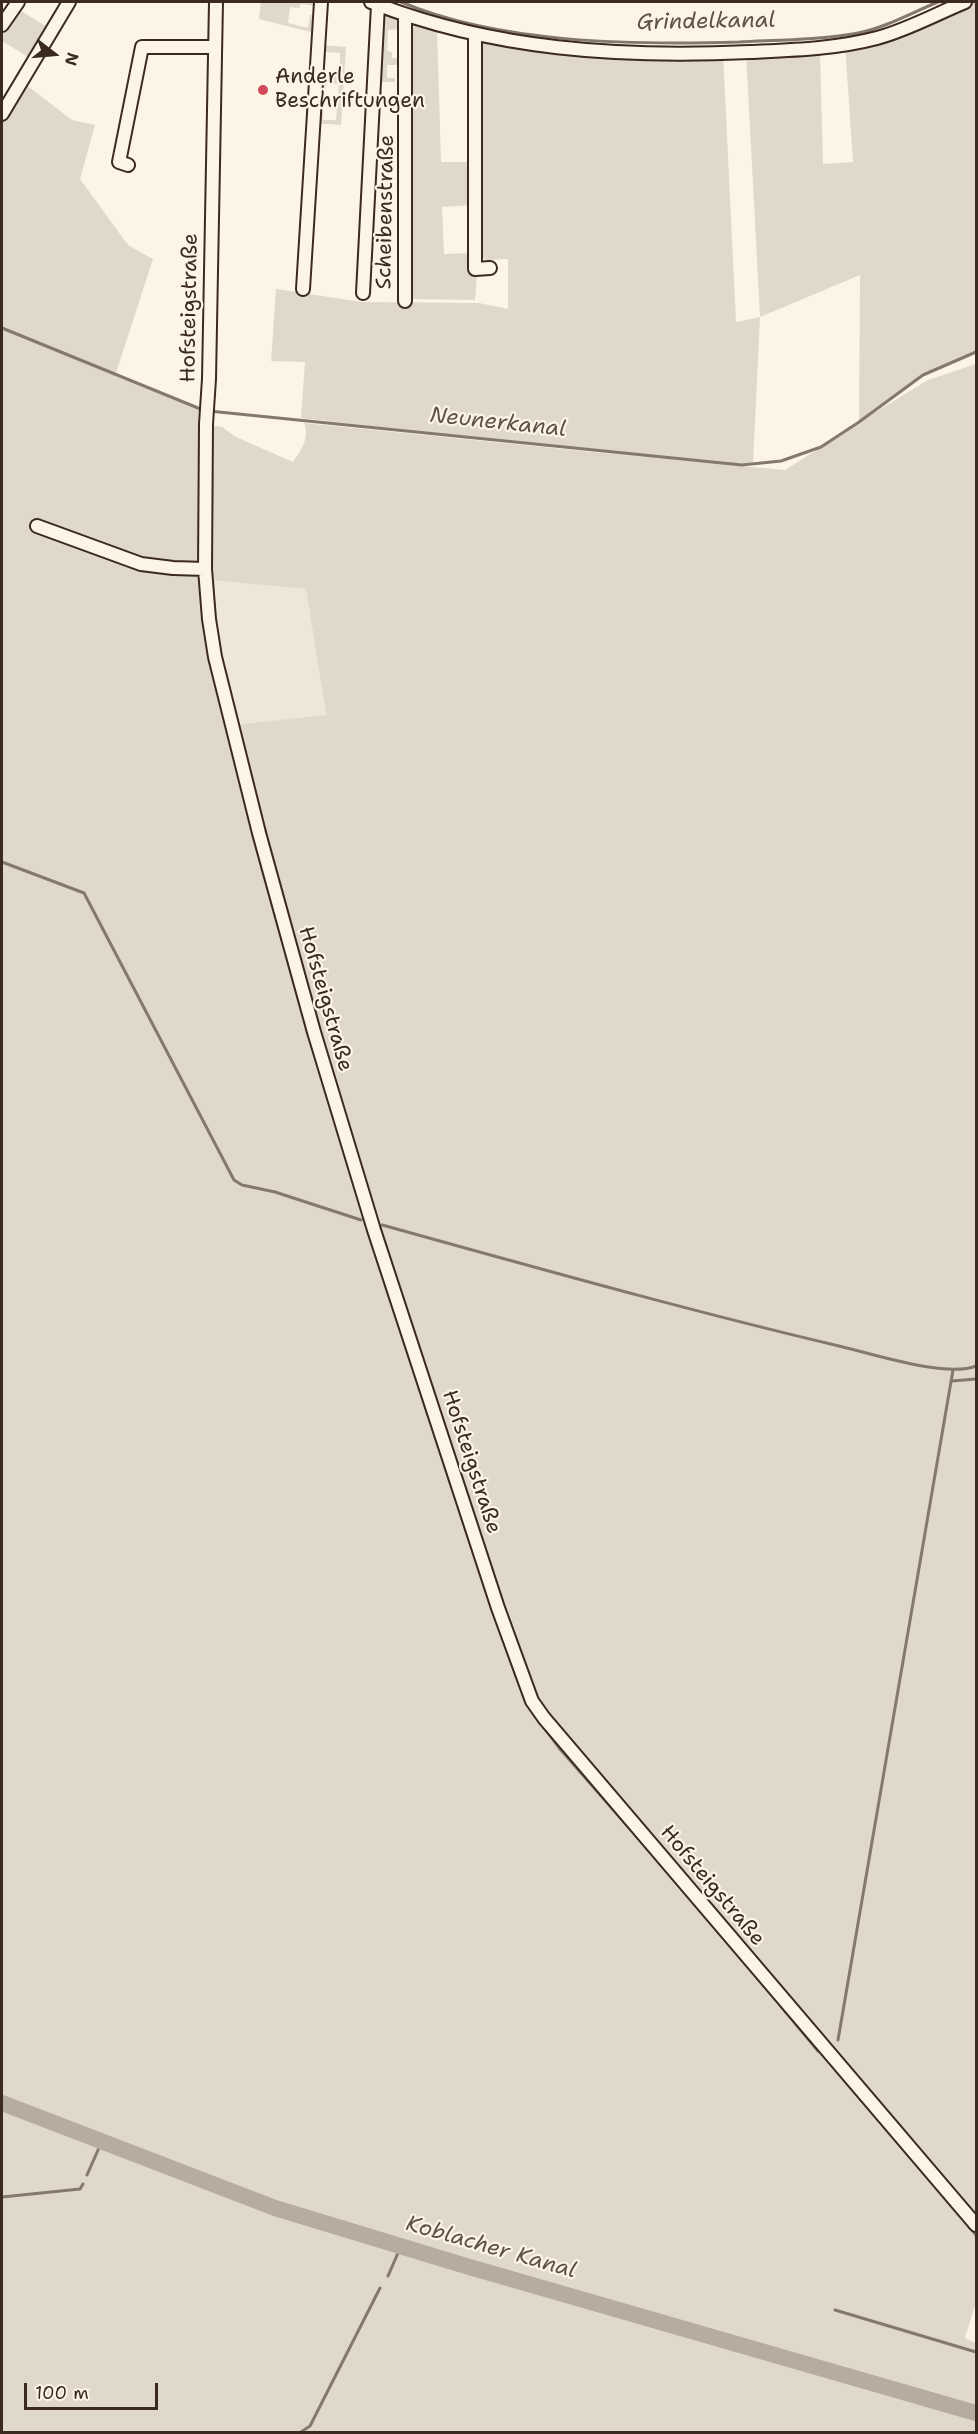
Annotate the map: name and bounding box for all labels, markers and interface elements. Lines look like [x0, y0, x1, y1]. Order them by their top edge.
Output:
water label: Grindelkanal [636, 8, 776, 36]
north arrow [24, 24, 84, 84]
text: N [60, 50, 84, 68]
place label: Anderle Beschriftungen [275, 65, 425, 115]
marker: Anderle Beschriftungen [256, 83, 270, 97]
street label: Scheibenstraße [372, 134, 400, 290]
street label: Hofsteigstraße [176, 233, 204, 383]
water label: Neunerkanal [428, 403, 568, 443]
street label: Hofsteigstraße [292, 924, 358, 1074]
street label: Hofsteigstraße [436, 1387, 506, 1537]
street label: Hofsteigstraße [654, 1821, 770, 1951]
water label: Koblacher Kanal [403, 2211, 579, 2285]
scale bar [27, 2371, 160, 2409]
text: 100 m [35, 2381, 89, 2405]

